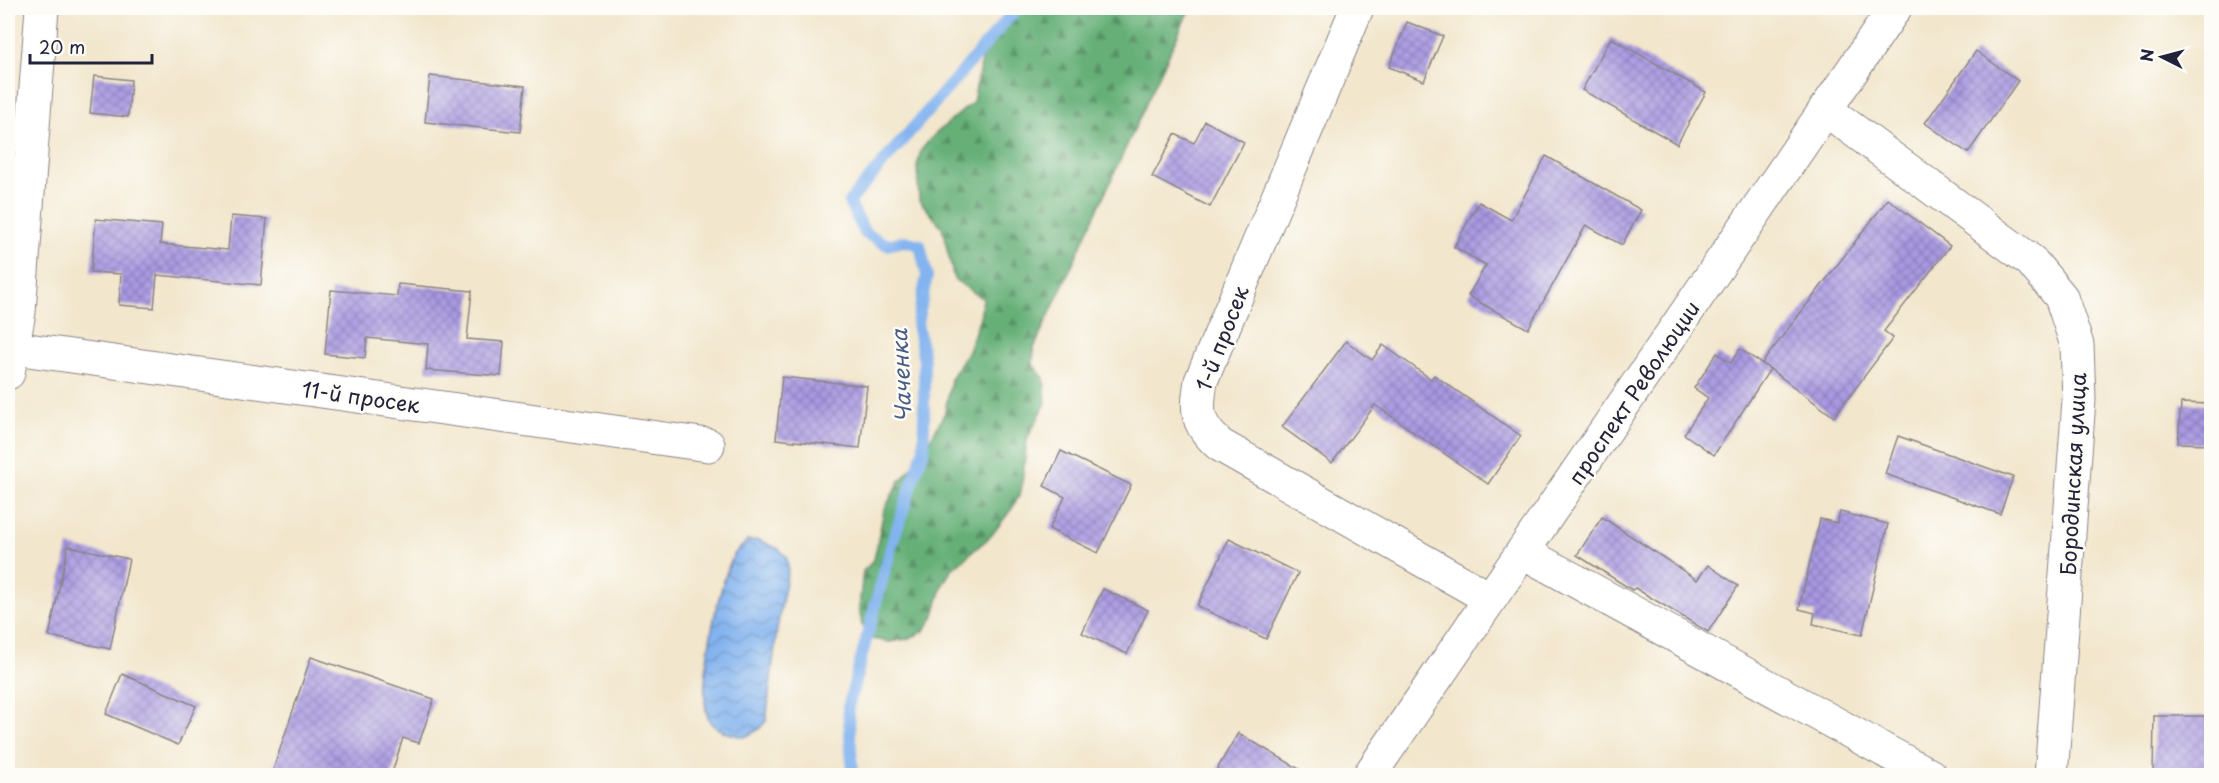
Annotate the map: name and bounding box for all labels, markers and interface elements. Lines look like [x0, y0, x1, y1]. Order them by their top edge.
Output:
scale bar [30, 27, 152, 65]
north arrow [2132, 27, 2192, 87]
text: 20 m [39, 33, 85, 60]
text: N [2133, 48, 2159, 63]
street label: 1-й просек [1186, 280, 1256, 395]
street label: проспект Революции [1559, 293, 1707, 491]
water label: Чаченка [881, 327, 919, 424]
street label: Бородинская улица [2051, 371, 2093, 576]
street label: 11-й просек [300, 372, 423, 420]

